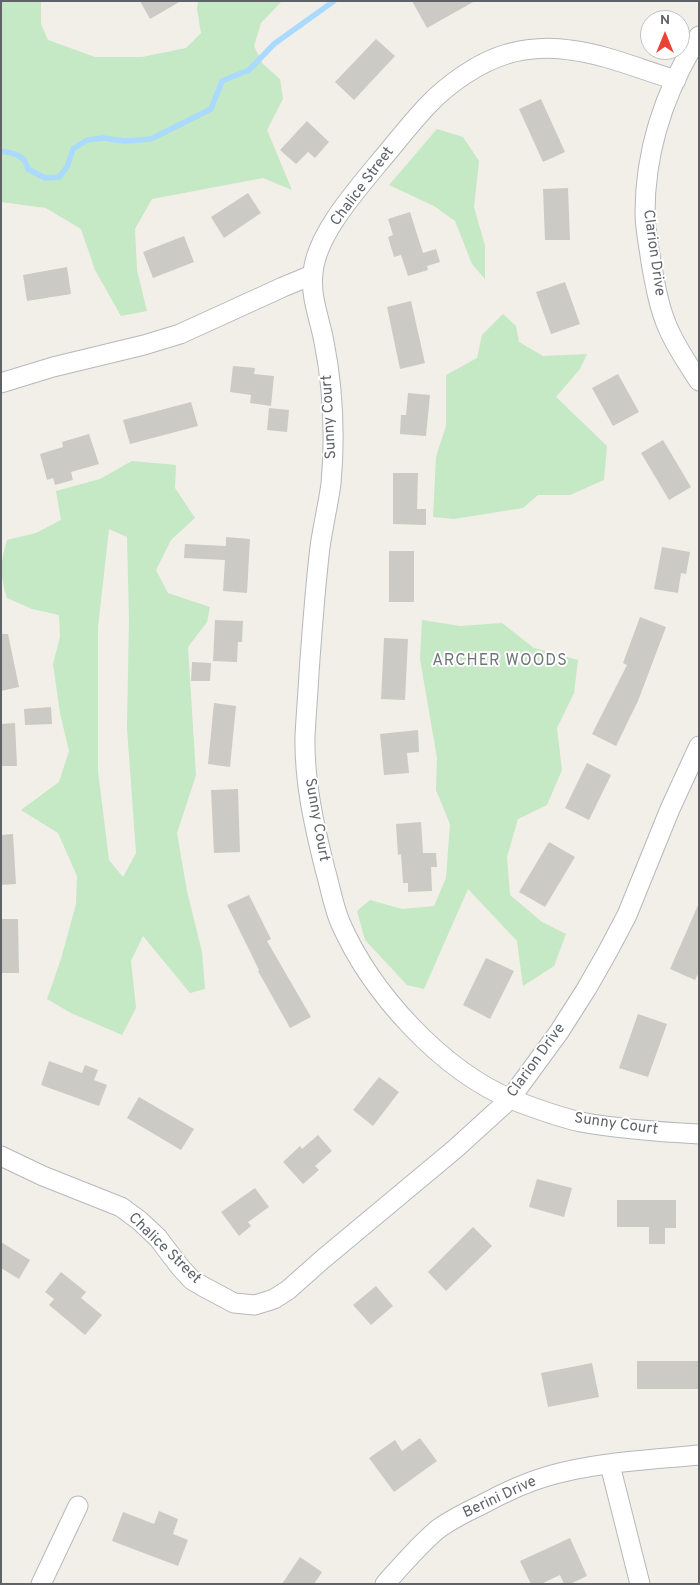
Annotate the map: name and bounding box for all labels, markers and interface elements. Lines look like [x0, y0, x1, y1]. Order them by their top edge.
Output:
north arrow [640, 10, 690, 60]
text: N [660, 12, 670, 29]
street label: Chalice Street [327, 144, 399, 230]
street label: Clarion Drive [638, 209, 668, 297]
street label: Sunny Court [319, 374, 341, 460]
district label: ARCHER WOODS [431, 652, 569, 672]
street label: Sunny Court [300, 777, 332, 863]
street label: Clarion Drive [504, 1020, 570, 1102]
street label: Sunny Court [573, 1110, 659, 1140]
street label: Chalice Street [124, 1210, 204, 1288]
street label: Berini Drive [460, 1473, 540, 1523]

